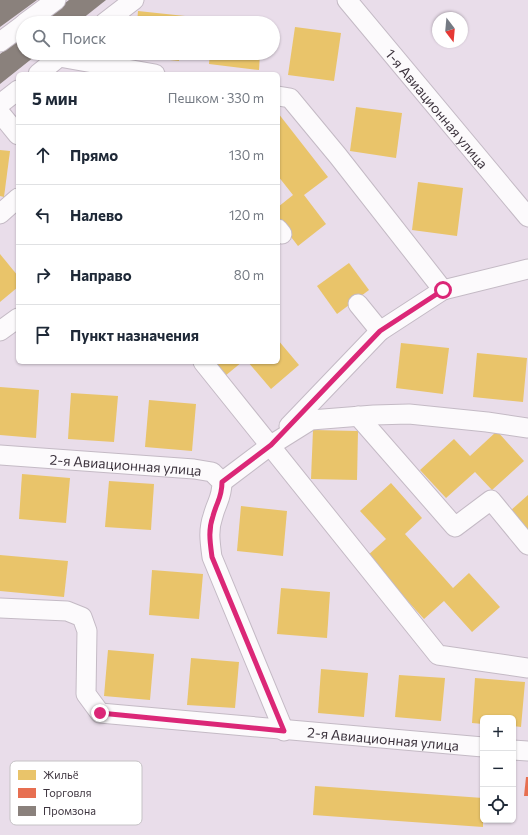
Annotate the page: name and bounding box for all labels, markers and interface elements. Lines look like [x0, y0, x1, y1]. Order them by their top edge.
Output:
north arrow [432, 12, 468, 48]
search box [16, 16, 280, 60]
icon: search [30, 27, 52, 49]
text: Поиск [62, 29, 106, 47]
street label: 1-я Авиационная улица [383, 45, 492, 172]
text: 5 мин [32, 88, 78, 109]
text: Пешком · 330 m [168, 90, 264, 106]
icon: ahead [32, 144, 54, 166]
text: Прямо [70, 146, 118, 164]
text: 130 m [229, 147, 264, 163]
icon: left [32, 204, 54, 226]
text: Налево [70, 206, 123, 224]
text: 120 m [229, 207, 264, 223]
icon: right [32, 264, 54, 286]
text: Направо [70, 266, 132, 284]
text: 80 m [234, 267, 264, 283]
route start [434, 281, 452, 299]
icon: arrive [32, 324, 54, 346]
text: Пункт назначения [70, 326, 199, 344]
street label: 2-я Авиационная улица [49, 450, 203, 479]
route end [91, 704, 109, 722]
map controls [480, 715, 516, 823]
button: + [480, 715, 516, 751]
street label: 2-я Авиационная улица [307, 723, 460, 753]
button: − [480, 751, 516, 787]
legend [10, 761, 142, 825]
text: Жильё [43, 768, 79, 781]
text: Торговля [43, 786, 92, 799]
button: locate [480, 787, 516, 823]
text: Промзона [43, 804, 96, 817]

